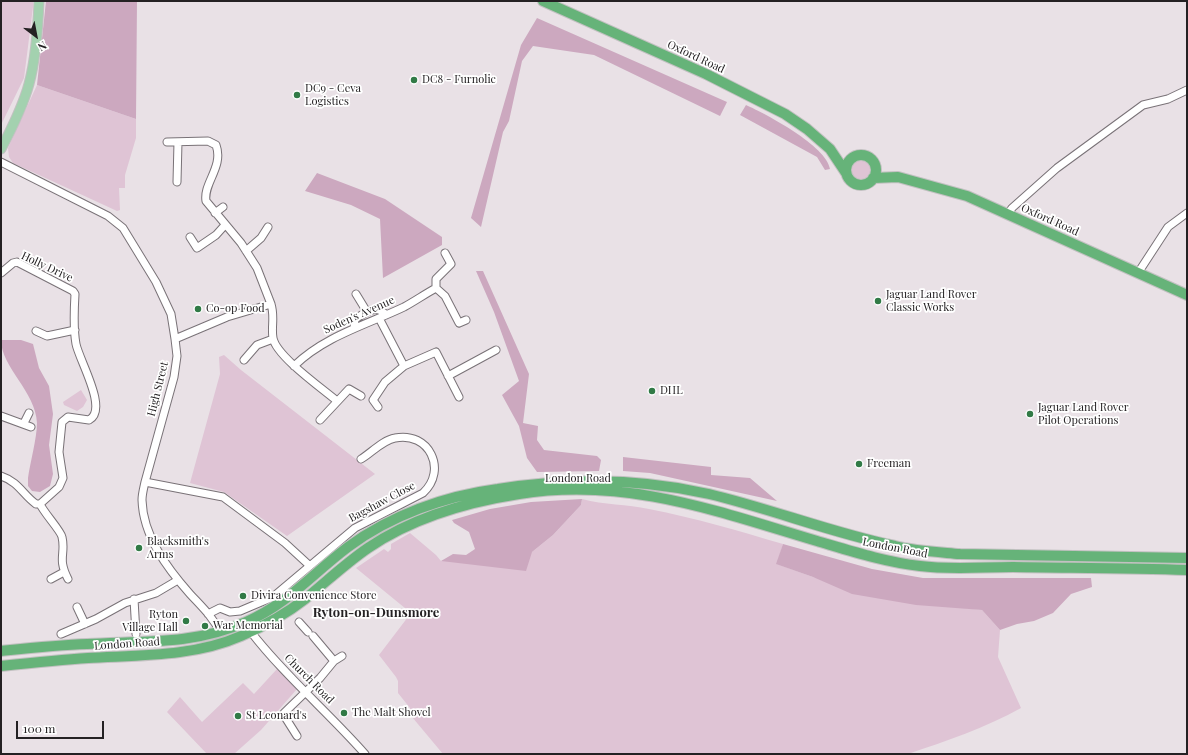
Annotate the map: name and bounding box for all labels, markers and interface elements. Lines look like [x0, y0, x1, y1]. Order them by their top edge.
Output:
north arrow [16, 16, 56, 56]
text: N [35, 38, 50, 55]
street label: Oxford Road [665, 38, 727, 76]
place label: DC8 - Furnolic [422, 73, 496, 87]
marker: DC8 - Furnolic [409, 75, 419, 85]
place label: DC9 - Ceva Logistics [305, 82, 361, 108]
marker: DC9 - Ceva Logistics [292, 90, 302, 100]
street label: Oxford Road [1019, 201, 1081, 239]
street label: Holly Drive [19, 249, 75, 285]
place label: Jaguar Land Rover Classic Works [886, 288, 977, 314]
street label: Soden's Avenue [321, 293, 397, 337]
marker: Jaguar Land Rover Classic Works [873, 296, 883, 306]
place label: Co-op Food [206, 302, 265, 316]
marker: Co-op Food [193, 304, 203, 314]
street label: High Street [145, 360, 171, 418]
place label: DHL [660, 384, 683, 398]
marker: DHL [647, 386, 657, 396]
place label: Jaguar Land Rover Pilot Operations [1038, 401, 1129, 427]
marker: Jaguar Land Rover Pilot Operations [1025, 409, 1035, 419]
place label: Freeman [867, 457, 911, 471]
marker: Freeman [854, 459, 864, 469]
street label: London Road [545, 472, 611, 486]
street label: Bagshaw Close [347, 479, 417, 525]
place label: Blacksmith's Arms [147, 535, 209, 561]
street label: London Road [861, 535, 929, 561]
marker: Blacksmith's Arms [134, 543, 144, 553]
place label: Divira Convenience Store [251, 589, 376, 603]
marker: Divira Convenience Store [238, 591, 248, 601]
district label: Ryton-on-Dunsmore [313, 605, 439, 621]
place label: Ryton Village Hall [122, 608, 178, 634]
marker: Ryton Village Hall [181, 616, 191, 626]
place label: War Memorial [213, 619, 283, 633]
marker: War Memorial [200, 621, 210, 631]
street label: London Road [94, 635, 160, 653]
street label: Church Road [281, 651, 337, 707]
place label: The Malt Shovel [352, 706, 431, 720]
marker: The Malt Shovel [339, 708, 349, 718]
place label: St Leonard's [246, 709, 307, 723]
marker: St Leonard's [233, 711, 243, 721]
scale bar [18, 713, 106, 739]
text: 100 m [23, 720, 55, 736]

